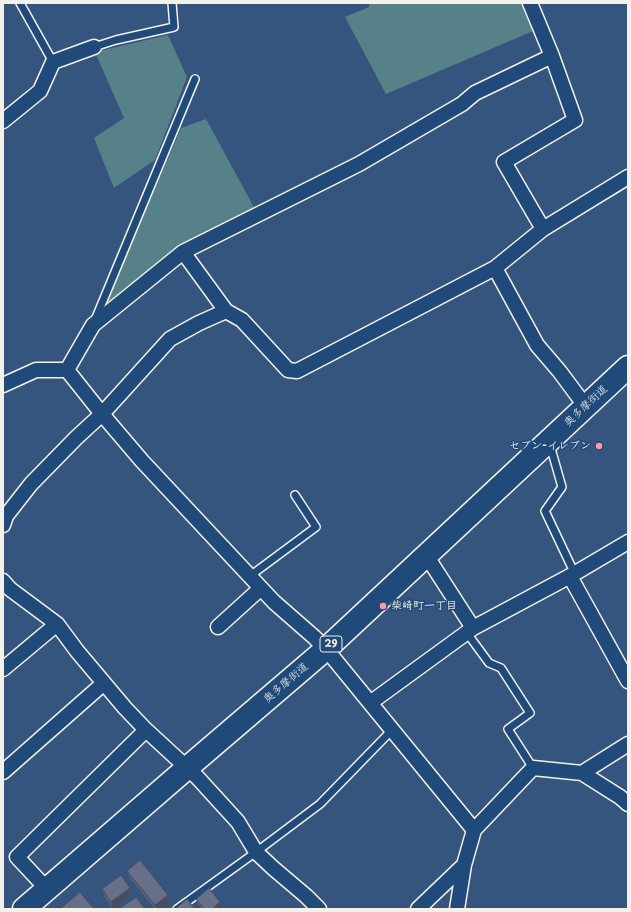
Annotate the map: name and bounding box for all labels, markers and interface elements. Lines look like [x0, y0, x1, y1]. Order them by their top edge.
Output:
street label: 奥多摩街道 [561, 382, 611, 430]
place label: セブン-イレブン [509, 439, 591, 453]
marker: セブン-イレブン [594, 441, 604, 451]
place label: 柴崎町一丁目 [391, 599, 457, 613]
marker: 柴崎町一丁目 [378, 601, 388, 611]
road number: 29 [320, 636, 342, 652]
street label: 奥多摩街道 [261, 660, 311, 706]

